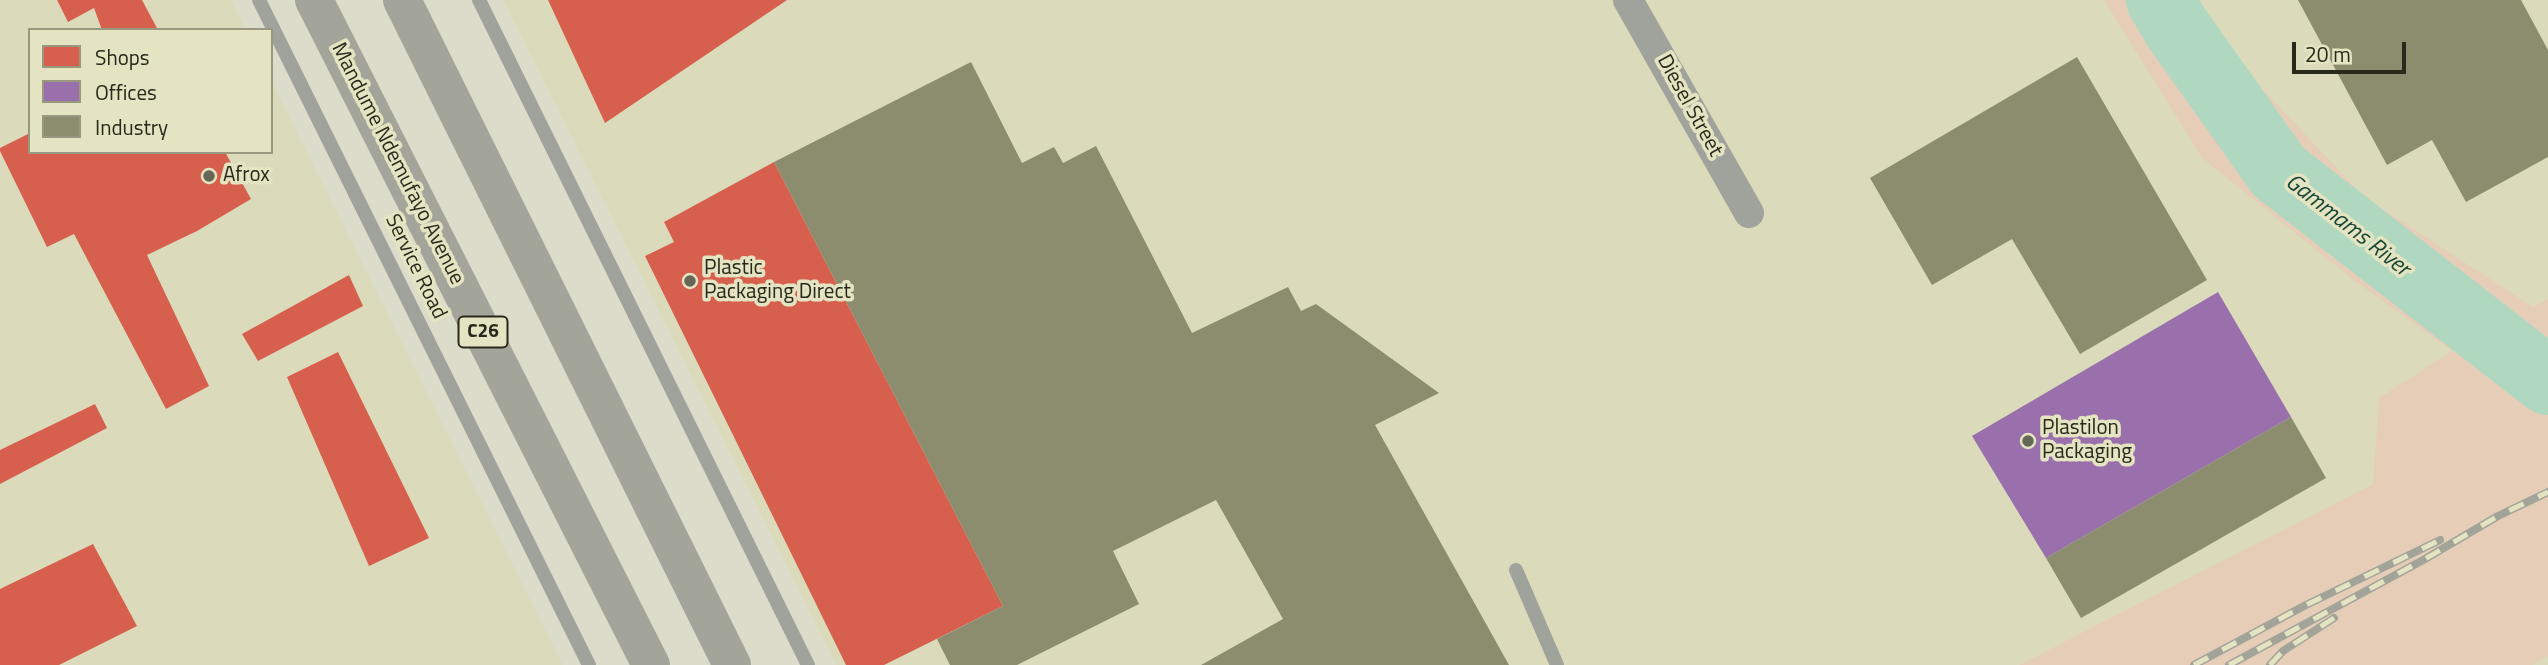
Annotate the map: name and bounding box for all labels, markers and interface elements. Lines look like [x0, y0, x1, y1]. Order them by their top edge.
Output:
legend [28, 28, 273, 154]
scale bar [2296, 28, 2410, 72]
text: 20 m [2305, 38, 2351, 70]
street label: Mandume Ndemufayo Avenue [325, 39, 469, 289]
text: Shops [95, 41, 150, 73]
street label: Diesel Street [1651, 51, 1727, 161]
text: Offices [95, 76, 157, 108]
text: Industry [95, 111, 168, 143]
place label: Afrox [223, 163, 270, 189]
marker: Afrox [201, 168, 217, 184]
water label: Gammams River [2279, 169, 2415, 283]
street label: Service Road [379, 210, 451, 324]
place label: Plastic Packaging Direct [704, 256, 851, 306]
marker: Plastic Packaging Direct [682, 273, 698, 289]
road number: C26 [458, 316, 508, 348]
place label: Plastilon Packaging [2042, 416, 2132, 466]
marker: Plastilon Packaging [2020, 433, 2036, 449]

